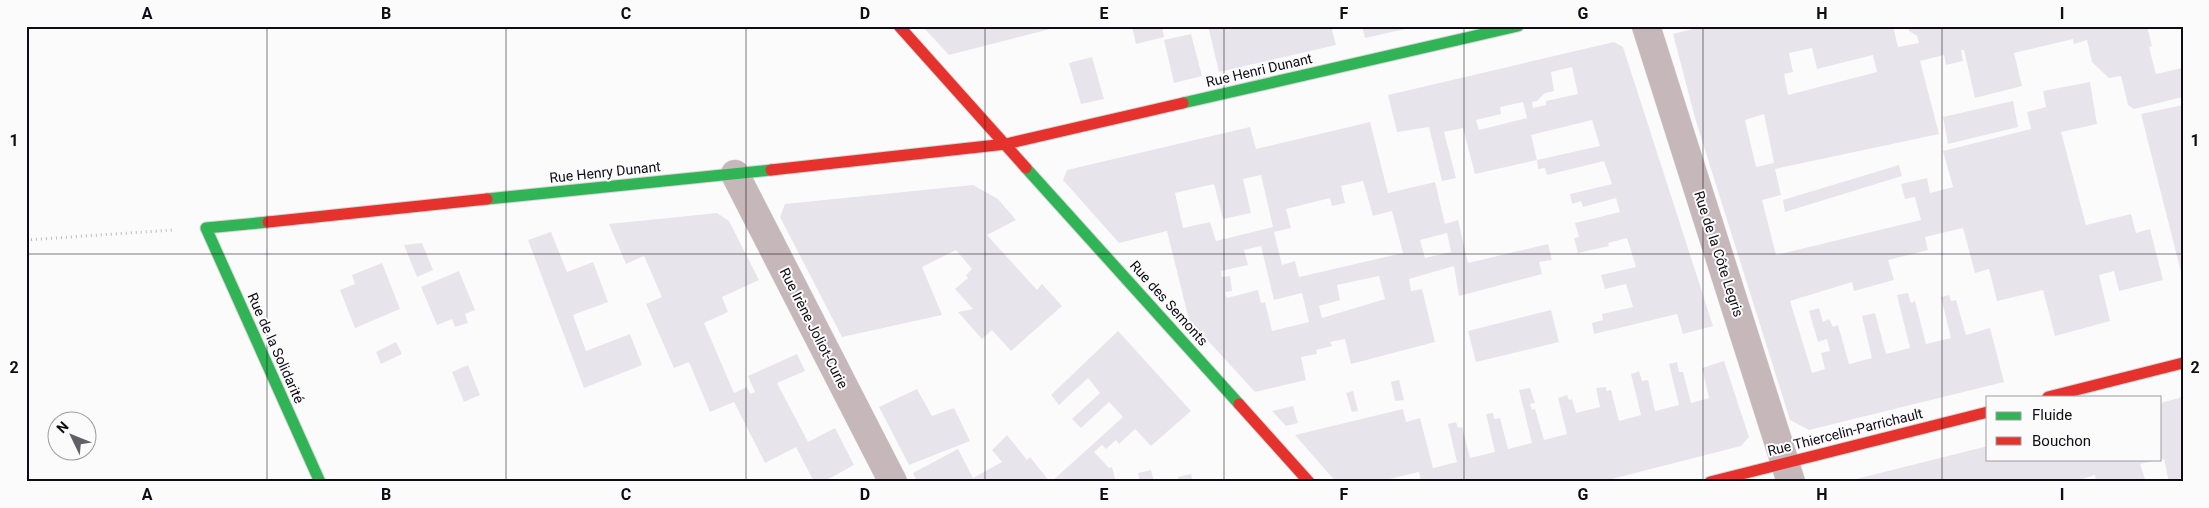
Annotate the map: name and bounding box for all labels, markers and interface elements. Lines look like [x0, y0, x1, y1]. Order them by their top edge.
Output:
text: A [142, 4, 153, 23]
text: B [381, 4, 391, 23]
text: C [621, 4, 631, 23]
text: D [860, 4, 870, 23]
text: E [1100, 4, 1109, 23]
text: F [1340, 4, 1349, 23]
text: G [1578, 4, 1589, 23]
text: H [1816, 4, 1828, 23]
text: I [2060, 4, 2064, 23]
street label: Rue Henri Dunant [1204, 50, 1314, 90]
text: 1 [9, 131, 19, 150]
text: 1 [2190, 131, 2200, 150]
street label: Rue Henry Dunant [549, 158, 662, 186]
street label: Rue de la Côte Legris [1691, 189, 1747, 319]
street label: Rue des Semonts [1127, 257, 1211, 349]
street label: Rue Irène Joliot-Curie [777, 265, 851, 391]
street label: Rue de la Solidarité [244, 290, 308, 406]
text: 2 [9, 358, 19, 377]
text: 2 [2190, 358, 2200, 377]
legend [1986, 396, 2162, 460]
street label: Rue Thiercelin-Parrichault [1766, 405, 1925, 459]
text: Fluide [2032, 406, 2072, 424]
north arrow [48, 410, 98, 460]
text: N [53, 418, 72, 436]
text: Bouchon [2032, 432, 2091, 450]
text: A [142, 485, 153, 504]
text: B [381, 485, 391, 504]
text: C [621, 485, 631, 504]
text: D [860, 485, 870, 504]
text: E [1100, 485, 1109, 504]
text: F [1340, 485, 1349, 504]
text: G [1578, 485, 1589, 504]
text: H [1816, 485, 1828, 504]
text: I [2060, 485, 2064, 504]

